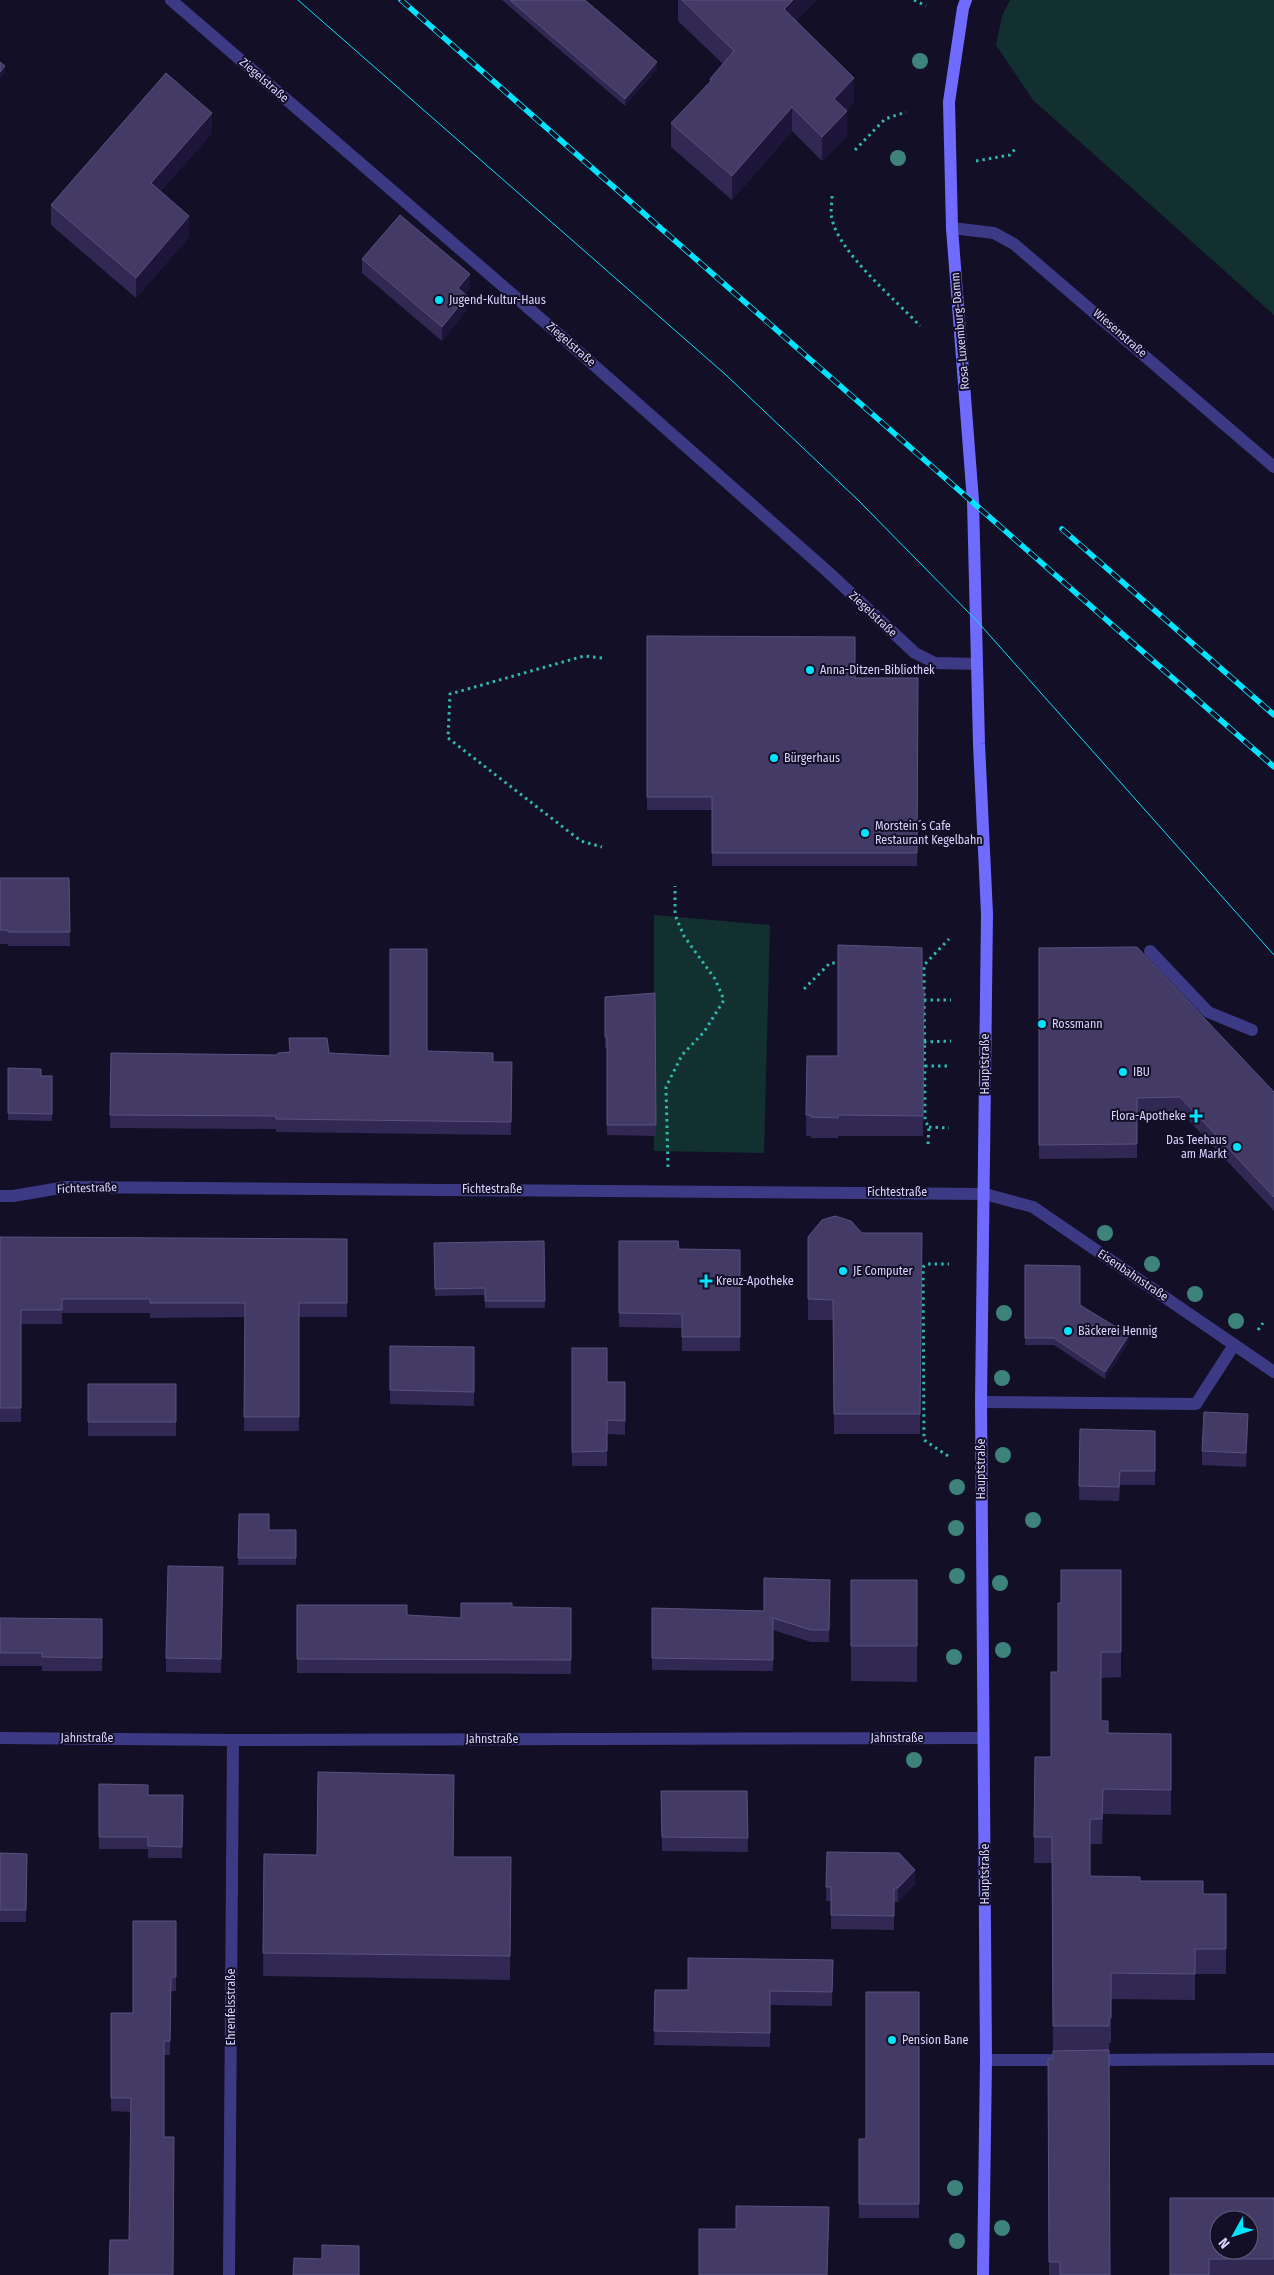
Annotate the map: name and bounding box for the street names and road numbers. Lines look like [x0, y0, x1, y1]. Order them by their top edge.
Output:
street label: Ziegelstraße [237, 55, 291, 105]
street label: Rosa-Luxemburg-Damm [948, 272, 972, 390]
street label: Wiesenstraße [1090, 306, 1150, 360]
street label: Ziegelstraße [544, 319, 598, 369]
street label: Ziegelstraße [846, 588, 900, 640]
street label: Hauptstraße [978, 1034, 992, 1094]
street label: Fichtestraße [57, 1180, 117, 1196]
street label: Fichtestraße [462, 1182, 522, 1196]
street label: Fichtestraße [867, 1185, 927, 1199]
street label: Eisenbahnstraße [1095, 1246, 1171, 1304]
street label: Hauptstraße [974, 1439, 988, 1499]
street label: Jahnstraße [61, 1731, 114, 1745]
street label: Jahnstraße [871, 1731, 924, 1745]
street label: Jahnstraße [466, 1732, 519, 1746]
street label: Hauptstraße [978, 1844, 992, 1904]
street label: Ehrenfelsstraße [224, 1969, 238, 2045]

